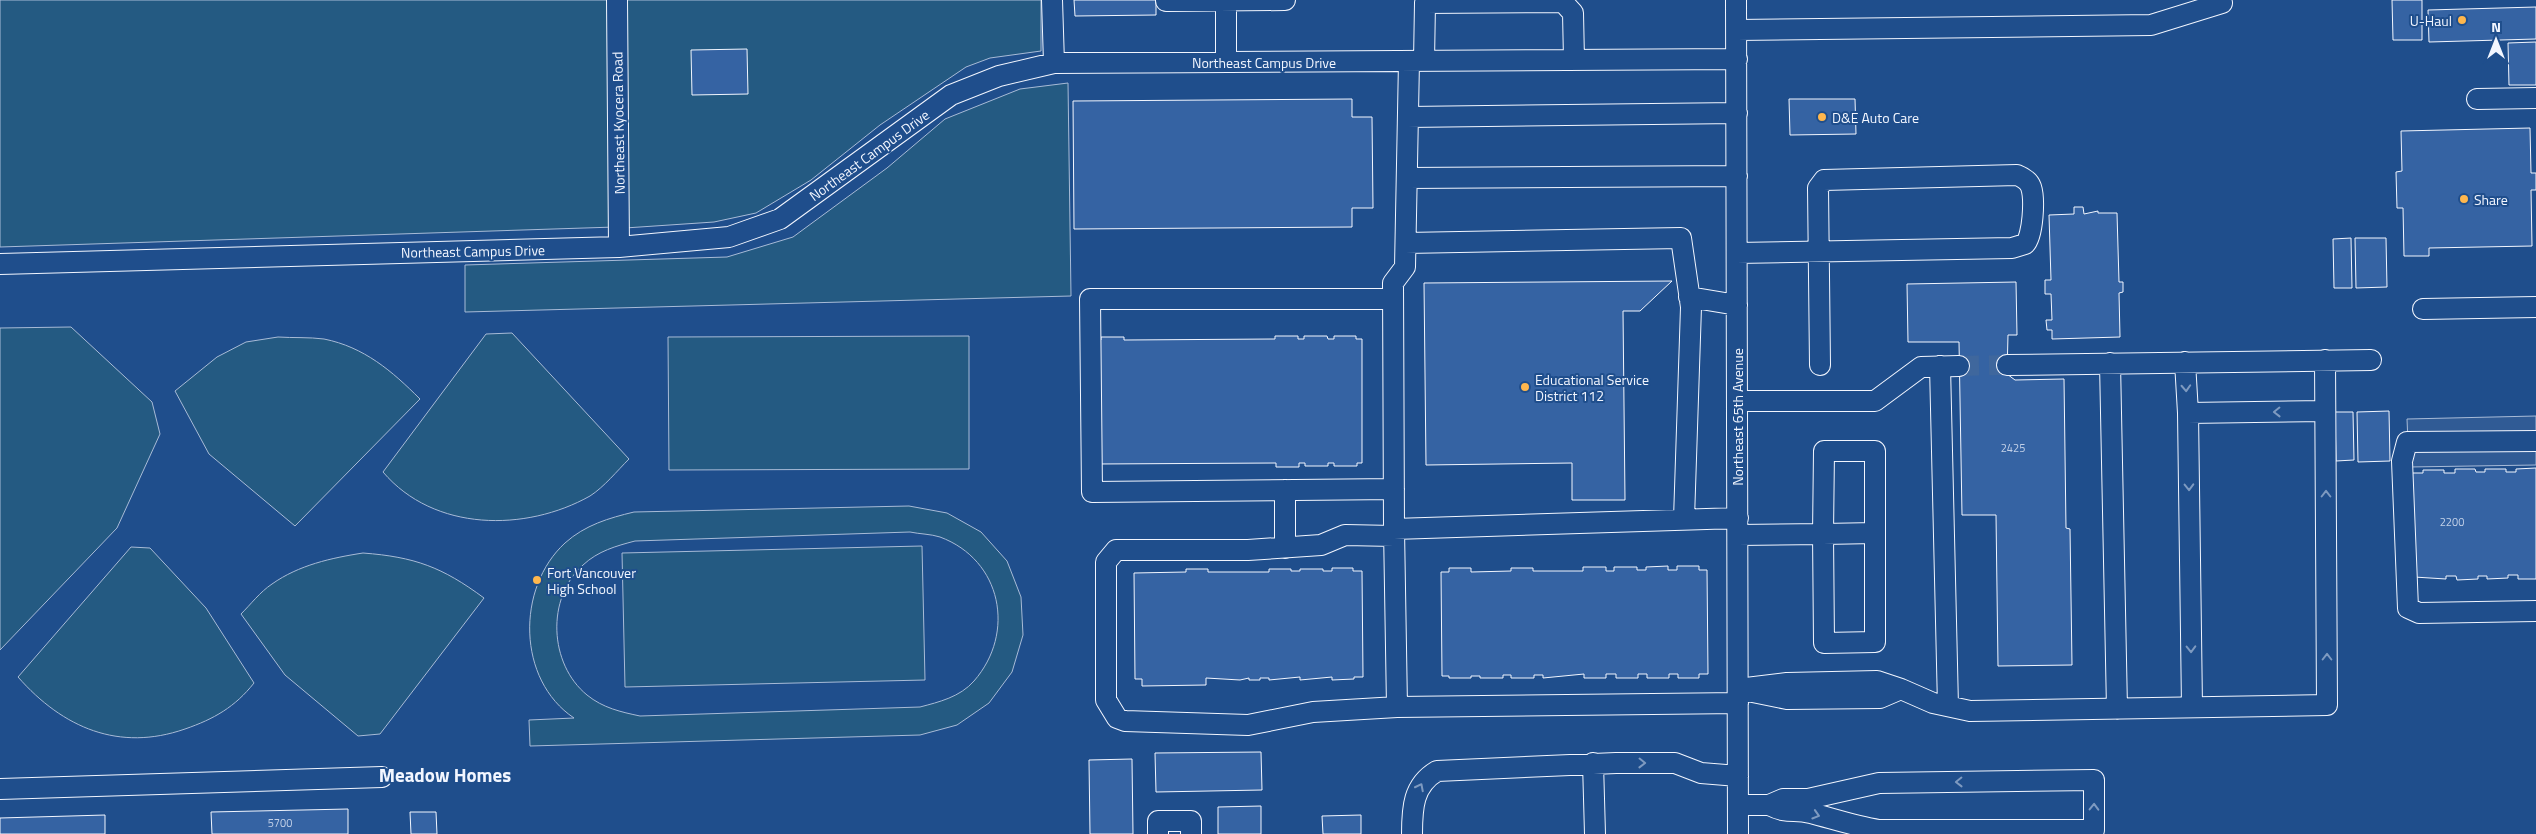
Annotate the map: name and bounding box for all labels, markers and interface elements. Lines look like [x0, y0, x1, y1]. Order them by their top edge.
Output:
place label: U-Haul [2410, 10, 2452, 31]
marker: U-Haul [2456, 14, 2468, 26]
north arrow [2471, 15, 2521, 65]
text: N [2491, 16, 2501, 37]
street label: Northeast Kyocera Road [606, 52, 630, 194]
street label: Northeast Campus Drive [1192, 52, 1336, 73]
street label: Northeast Campus Drive [805, 104, 933, 206]
place label: D&E Auto Care [1832, 107, 1919, 128]
marker: D&E Auto Care [1816, 111, 1828, 123]
place label: Share [2474, 189, 2508, 210]
marker: Share [2458, 193, 2470, 205]
street label: Northeast Campus Drive [401, 239, 545, 263]
street label: Northeast 65th Avenue [1727, 348, 1748, 486]
place label: Educational Service District 112 [1535, 369, 1649, 406]
marker: Educational Service District 112 [1519, 381, 1531, 393]
one-way arrow [2181, 384, 2192, 392]
one-way arrow [2272, 406, 2280, 417]
house number: 2425 [2001, 440, 2025, 456]
one-way arrow [2184, 483, 2194, 491]
one-way arrow [2321, 490, 2331, 498]
house number: 2200 [2440, 514, 2464, 530]
place label: Fort Vancouver High School [547, 562, 636, 599]
marker: Fort Vancouver High School [531, 574, 543, 586]
one-way arrow [2186, 645, 2197, 653]
one-way arrow [2322, 652, 2332, 660]
one-way arrow [1638, 758, 1646, 768]
district label: Meadow Homes [379, 760, 511, 789]
one-way arrow [1955, 776, 1963, 787]
one-way arrow [1414, 783, 1424, 792]
one-way arrow [2089, 803, 2099, 810]
one-way arrow [1811, 809, 1820, 819]
house number: 5700 [268, 815, 292, 831]

